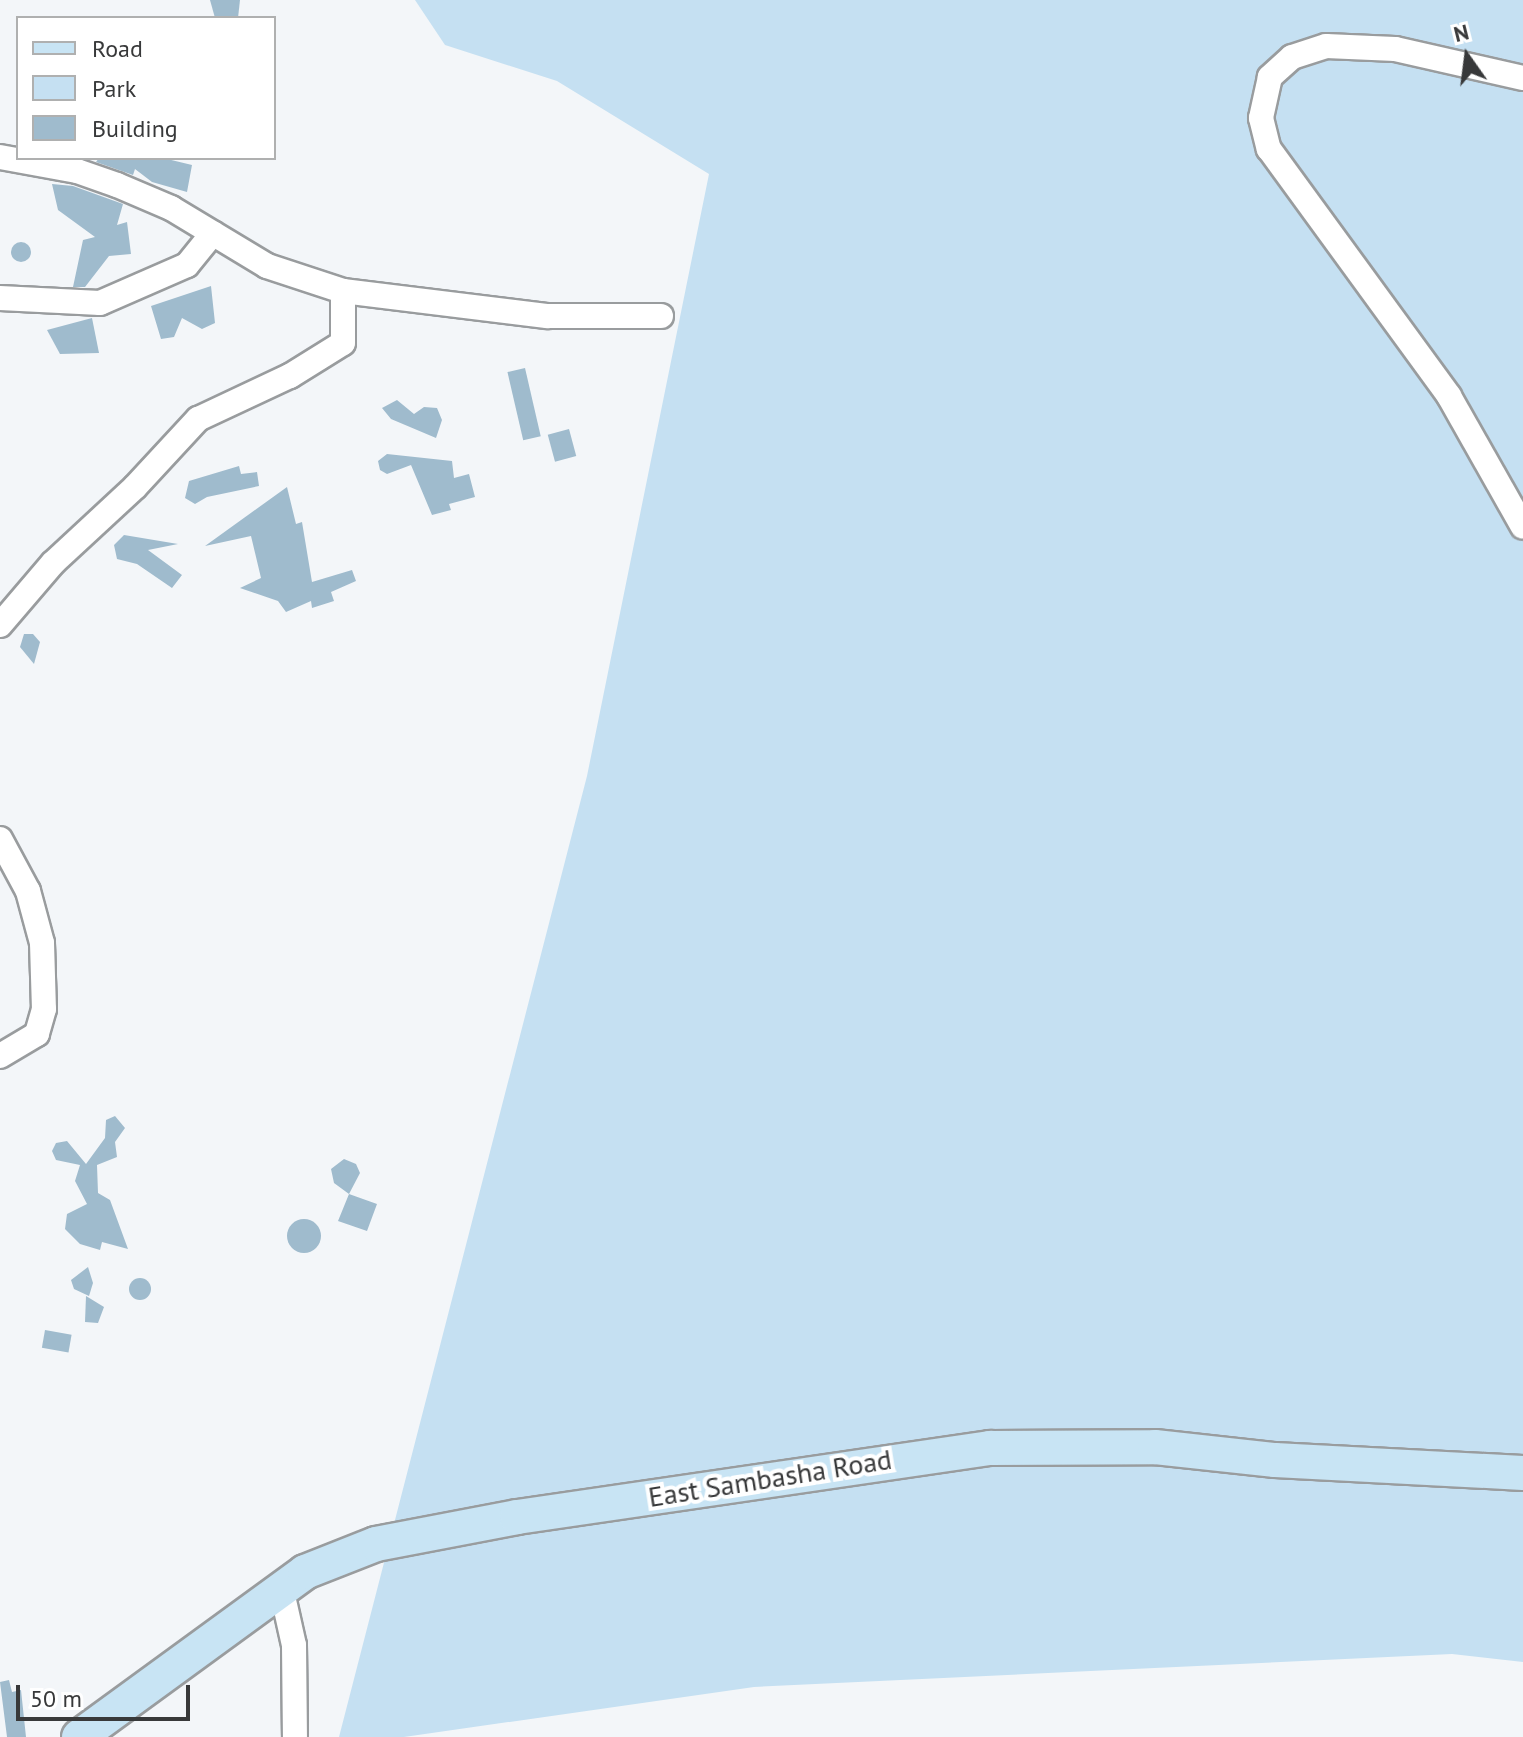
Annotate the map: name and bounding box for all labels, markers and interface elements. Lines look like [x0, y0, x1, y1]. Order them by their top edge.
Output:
legend [16, 16, 276, 160]
north arrow [1427, 16, 1507, 96]
text: N [1451, 17, 1472, 48]
text: Road [92, 33, 143, 64]
text: Park [92, 73, 136, 104]
text: Building [92, 113, 178, 144]
street label: East Sambasha Road [646, 1442, 894, 1514]
scale bar [20, 1669, 194, 1719]
text: 50 m [30, 1683, 82, 1714]

